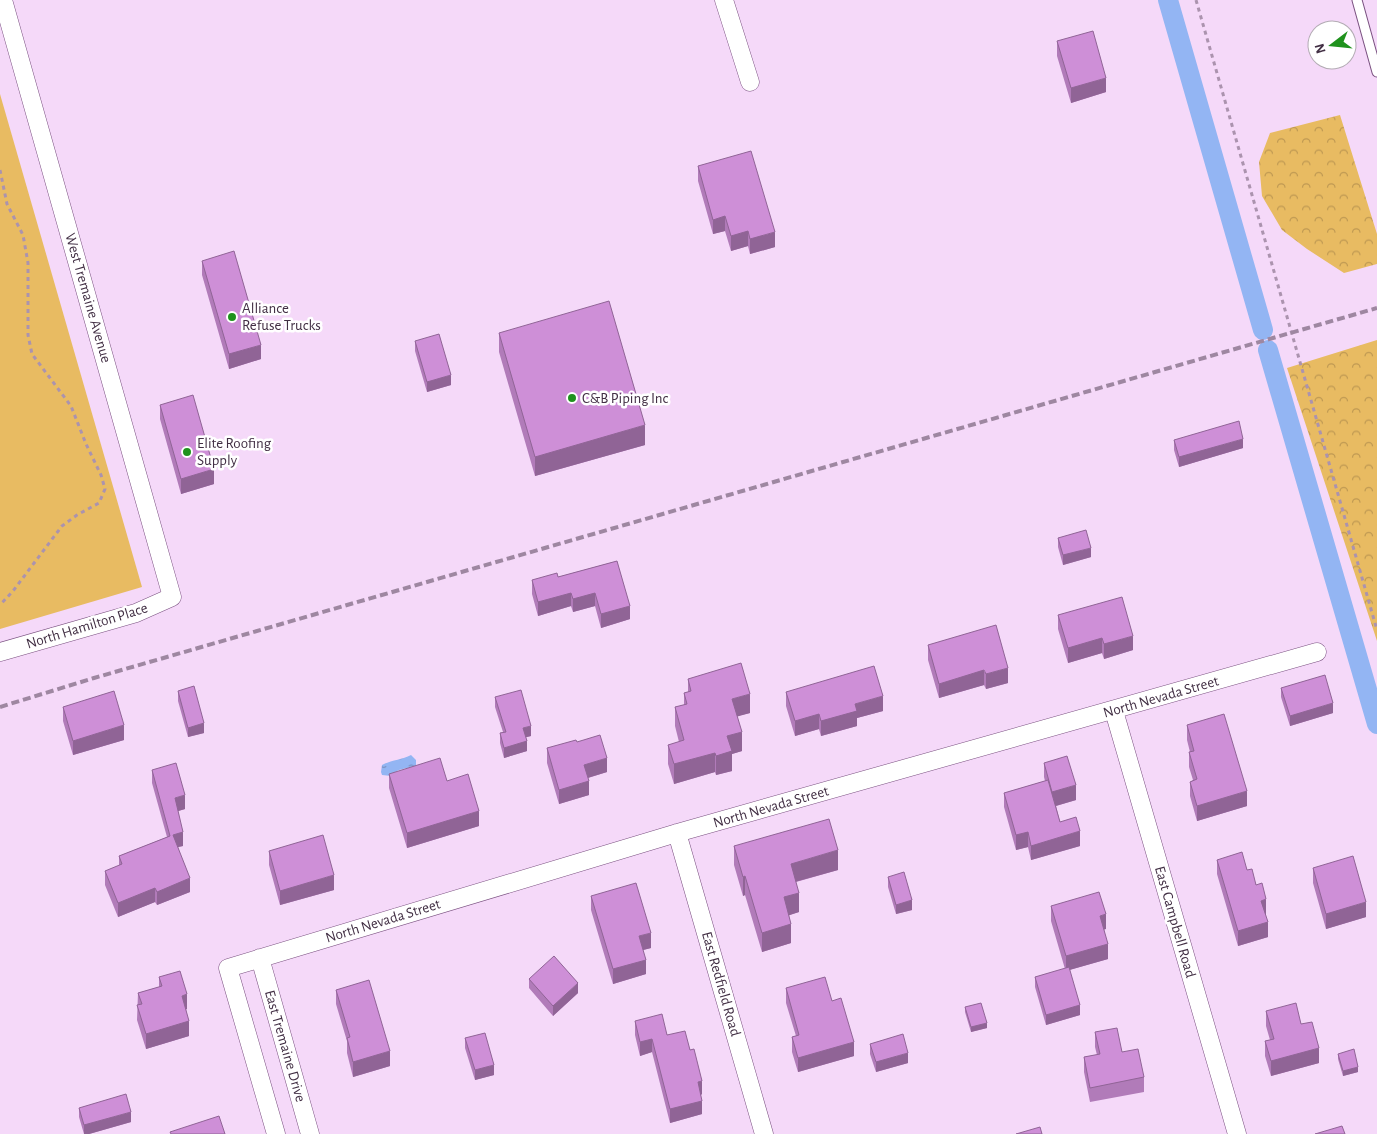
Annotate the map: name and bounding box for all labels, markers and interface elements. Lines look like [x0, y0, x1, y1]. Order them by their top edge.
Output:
north arrow [1307, 20, 1357, 70]
text: N [1312, 42, 1329, 55]
street label: West Tremaine Avenue [62, 232, 114, 365]
place label: Alliance Refuse Trucks [242, 301, 321, 333]
marker: Alliance Refuse Trucks [226, 311, 238, 323]
place label: C&B Piping Inc [582, 391, 669, 406]
marker: C&B Piping Inc [566, 392, 578, 404]
place label: Elite Roofing Supply [197, 436, 272, 468]
marker: Elite Roofing Supply [181, 446, 193, 458]
street label: North Hamilton Place [24, 600, 150, 652]
street label: North Nevada Street [1102, 673, 1221, 721]
street label: North Nevada Street [712, 783, 831, 831]
street label: East Campbell Road [1152, 865, 1198, 980]
street label: North Nevada Street [324, 896, 443, 946]
street label: East Redfield Road [699, 930, 743, 1038]
street label: East Tremaine Drive [262, 988, 308, 1104]

